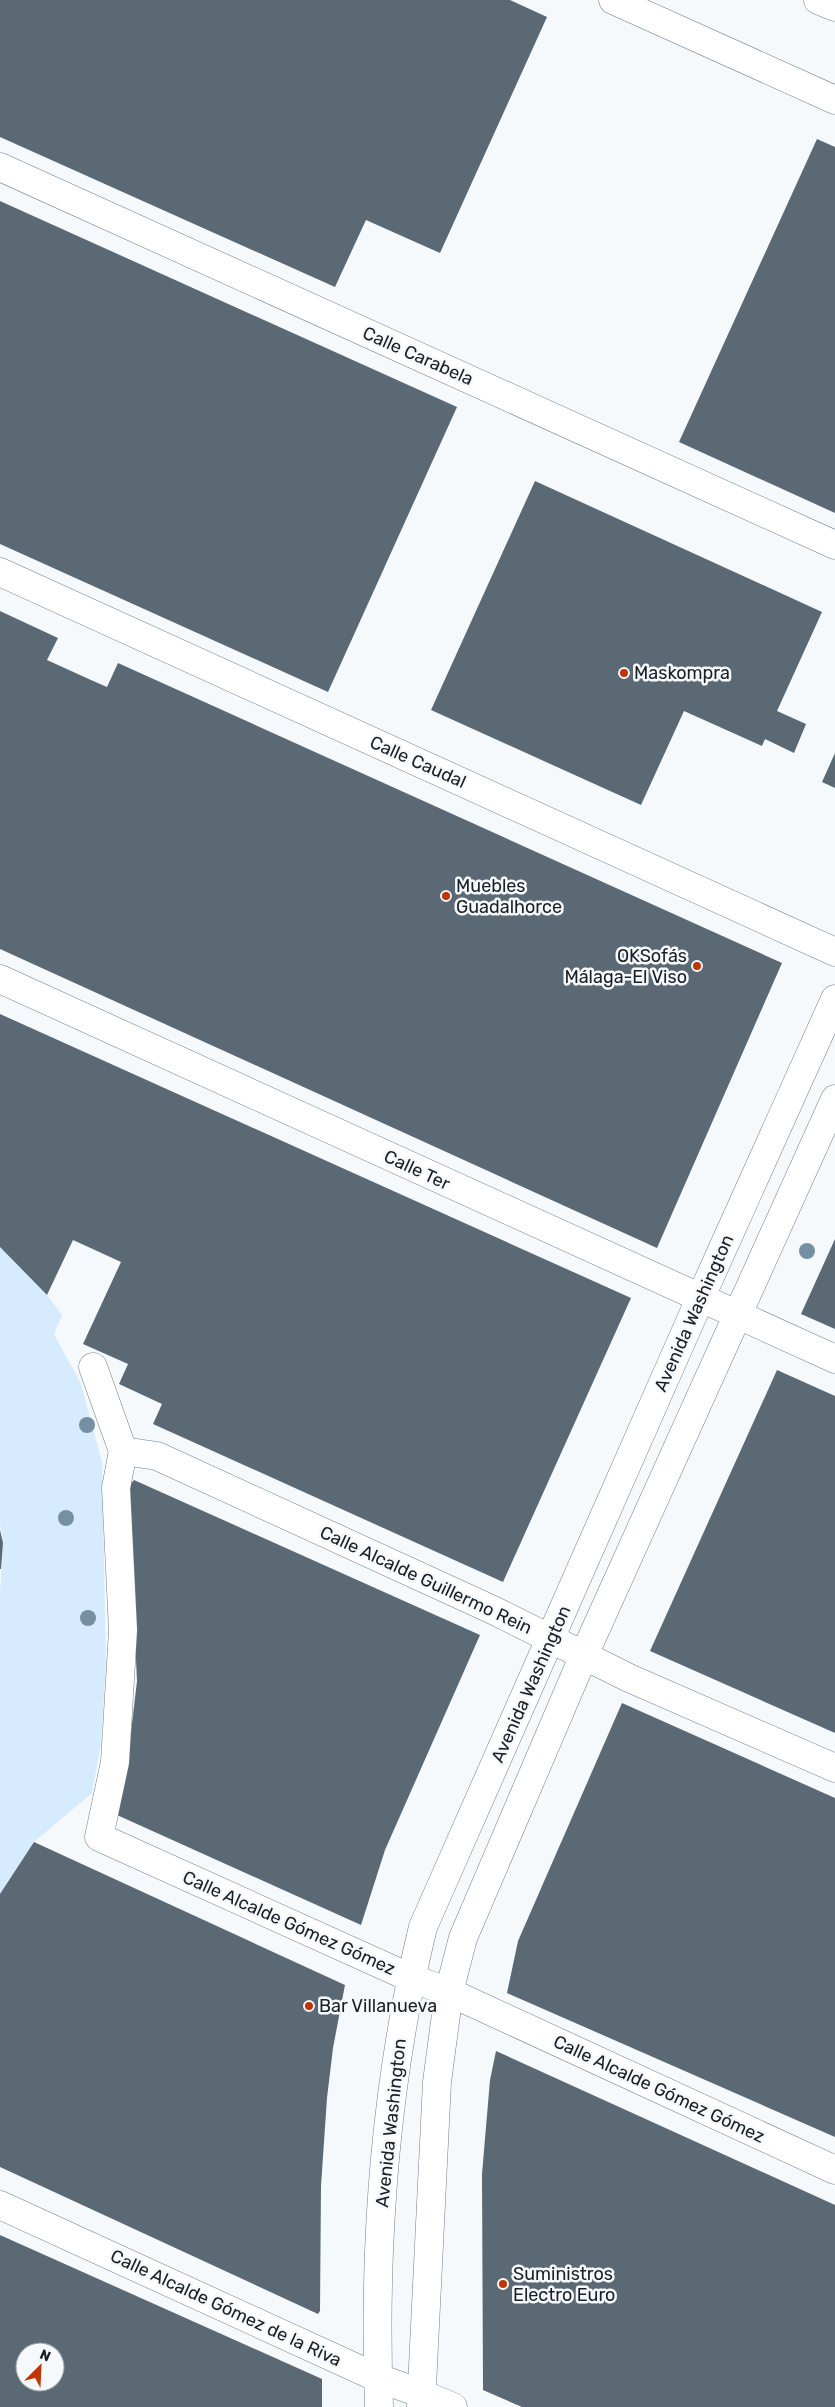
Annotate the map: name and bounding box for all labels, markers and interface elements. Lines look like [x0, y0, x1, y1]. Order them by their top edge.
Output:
street label: Calle Carabela [359, 322, 477, 390]
place label: Maskompra [634, 662, 730, 684]
marker: Maskompra [618, 667, 630, 679]
street label: Calle Caudal [366, 731, 470, 793]
place label: Muebles Guadalhorce [456, 875, 562, 918]
marker: Muebles Guadalhorce [440, 890, 452, 902]
place label: OKSofás Málaga-El Viso [564, 945, 687, 988]
marker: OKSofás Málaga-El Viso [691, 960, 703, 972]
street label: Calle Ter [380, 1145, 454, 1195]
street label: Avenida Washington [649, 1231, 739, 1395]
street label: Calle Alcalde Guillermo Rein [316, 1521, 536, 1639]
street label: Avenida Washington [486, 1602, 576, 1766]
street label: Calle Alcalde Gómez Gómez [179, 1866, 399, 1980]
place label: Bar Villanueva [319, 1995, 437, 2017]
marker: Bar Villanueva [303, 2000, 315, 2012]
street label: Calle Alcalde Gómez Gómez [550, 2030, 768, 2148]
street label: Avenida Washington [371, 2037, 411, 2209]
street label: Calle Alcalde Gómez de la Riva [107, 2245, 345, 2371]
place label: Suministros Electro Euro [513, 2263, 615, 2306]
marker: Suministros Electro Euro [497, 2278, 509, 2290]
north arrow [15, 2342, 65, 2392]
text: N [37, 2346, 53, 2365]

